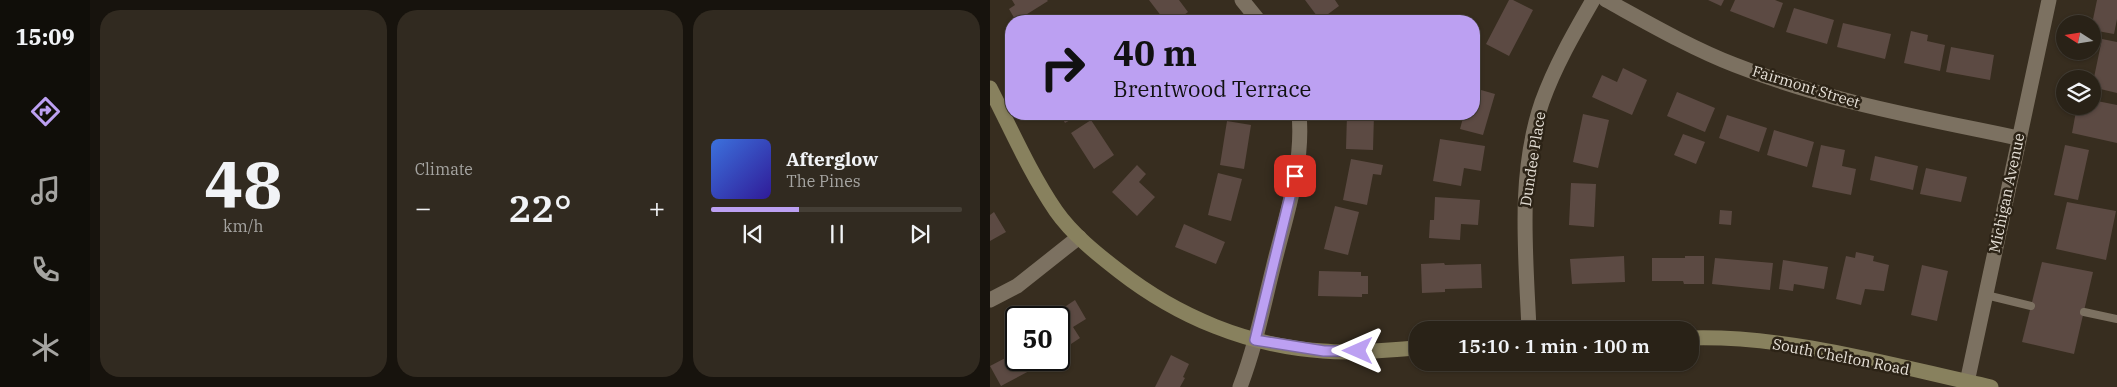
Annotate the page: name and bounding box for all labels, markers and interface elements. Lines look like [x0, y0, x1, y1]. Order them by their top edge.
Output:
north arrow [2056, 15, 2101, 60]
map controls [2056, 15, 2101, 115]
text: 15:09 [15, 22, 75, 51]
text: 40 m [1113, 30, 1197, 76]
icon: right [1030, 35, 1095, 100]
street label: Fairmont Street [1750, 61, 1862, 112]
button: layers [2056, 70, 2101, 115]
text: Brentwood Terrace [1113, 74, 1311, 103]
icon: directions [28, 94, 63, 129]
street label: Dundee Place [1516, 110, 1549, 208]
street label: Michigan Avenue [1985, 131, 2028, 254]
text: 48 [204, 141, 282, 226]
text: Afterglow [786, 147, 878, 171]
pin [1274, 155, 1316, 197]
text: Climate [415, 159, 473, 179]
icon: arrive [1281, 162, 1309, 190]
text: The Pines [786, 171, 861, 191]
icon: music [28, 173, 63, 208]
text: 22° [508, 183, 572, 232]
text: − [415, 189, 431, 226]
text: + [649, 189, 665, 226]
text: km/h [223, 216, 264, 236]
icon: previous [739, 220, 767, 248]
icon: pause [823, 220, 851, 248]
icon: next [906, 220, 934, 248]
icon: phone [28, 252, 63, 287]
speed limit sign: 50 [1005, 306, 1070, 371]
position arrow [1331, 324, 1383, 376]
icon: climate [28, 330, 63, 365]
text: 15:10 · 1 min · 100 m [1458, 334, 1650, 358]
street label: South Chelton Road [1771, 334, 1911, 379]

